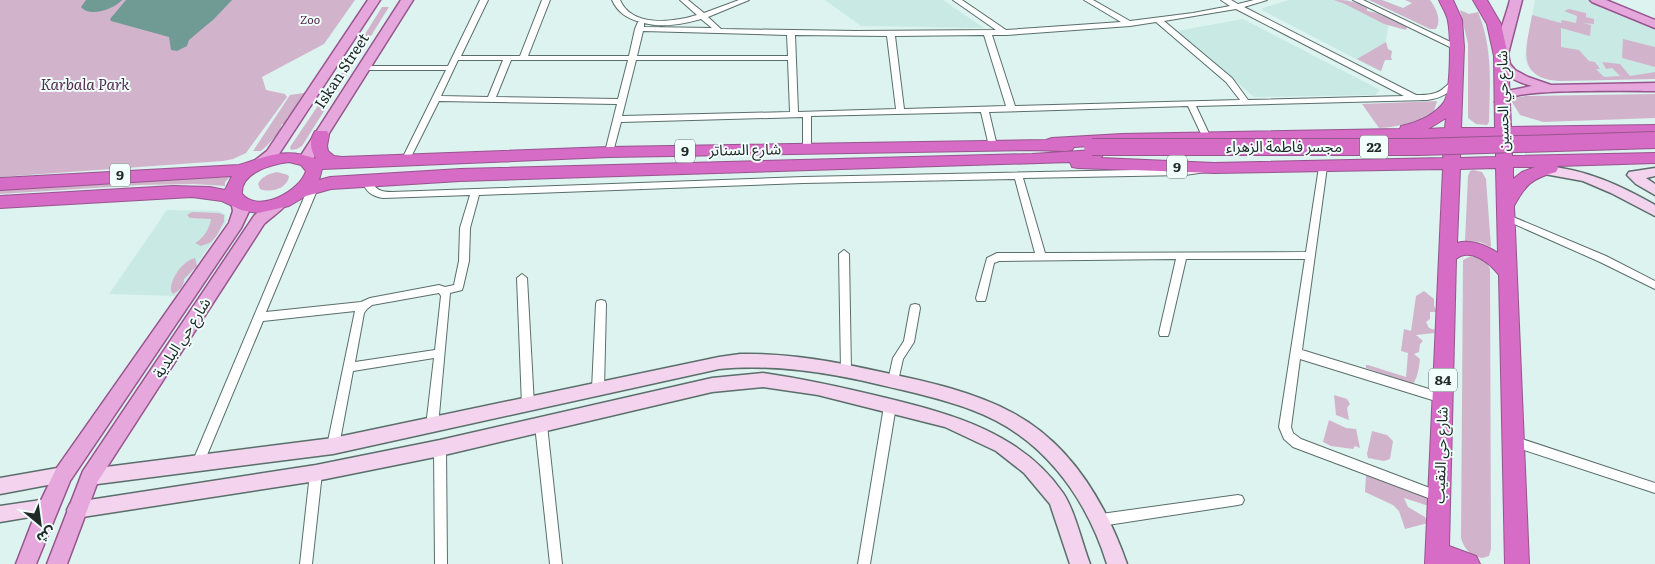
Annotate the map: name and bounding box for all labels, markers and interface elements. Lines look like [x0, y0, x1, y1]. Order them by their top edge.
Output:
park label: Zoo [300, 10, 320, 28]
street label: Iskan Street [308, 28, 374, 112]
street label: شارع حي الحسين [1489, 50, 1516, 152]
park label: Karbala Park [40, 72, 130, 95]
street label: مجسر فاطمة الزهراء [1226, 134, 1342, 157]
street label: شارع السناتر [708, 136, 782, 163]
road number: 22 [1360, 136, 1388, 158]
road number: 9 [675, 140, 695, 162]
road number: 9 [1167, 156, 1187, 178]
road number: 9 [110, 164, 130, 186]
street label: شارع حي البلدية [146, 292, 217, 383]
road number: 84 [1429, 368, 1457, 392]
street label: شارع حي النقيب [1426, 406, 1455, 504]
north arrow [15, 499, 65, 549]
text: ش [34, 523, 60, 550]

